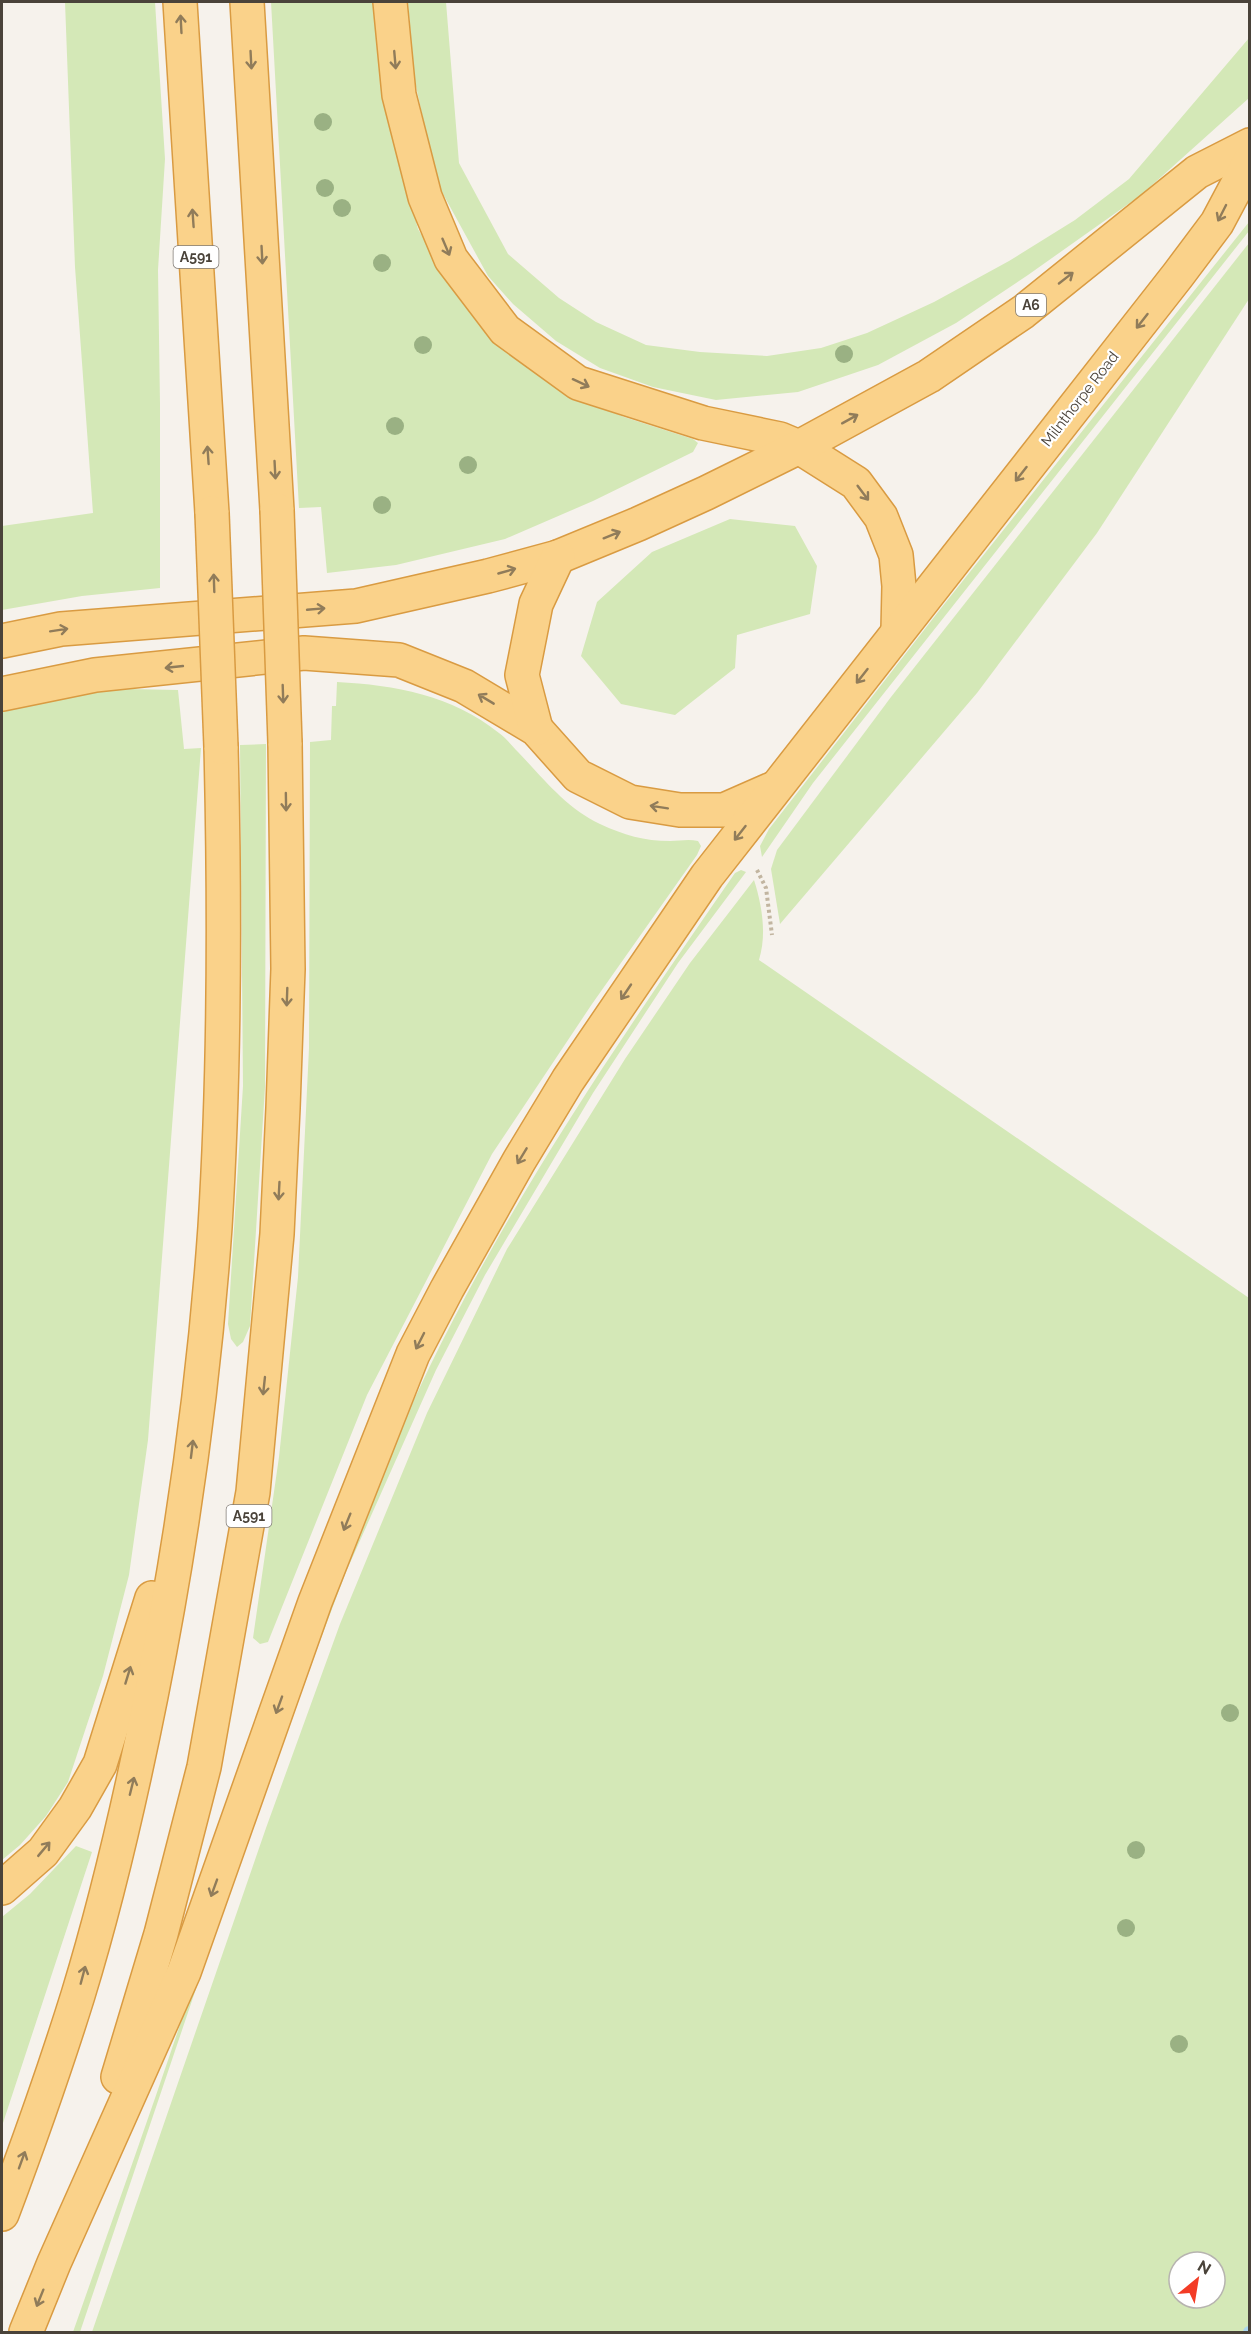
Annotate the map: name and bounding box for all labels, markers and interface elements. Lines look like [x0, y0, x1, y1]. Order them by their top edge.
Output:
one-way arrow [176, 14, 187, 34]
one-way arrow [245, 49, 256, 69]
one-way arrow [390, 49, 401, 69]
one-way arrow [1216, 203, 1228, 221]
one-way arrow [187, 209, 198, 229]
one-way arrow [441, 237, 452, 256]
one-way arrow [257, 244, 268, 264]
road number: A591 [174, 246, 218, 268]
one-way arrow [1057, 271, 1073, 284]
road number: A6 [1016, 294, 1046, 316]
one-way arrow [1135, 313, 1148, 329]
street label: Milnthorpe Road [1038, 348, 1122, 450]
one-way arrow [572, 377, 590, 389]
one-way arrow [841, 413, 859, 424]
one-way arrow [202, 445, 213, 465]
one-way arrow [270, 460, 281, 480]
one-way arrow [1014, 466, 1027, 482]
one-way arrow [857, 484, 869, 500]
one-way arrow [602, 529, 621, 540]
one-way arrow [497, 565, 516, 576]
one-way arrow [209, 574, 220, 594]
one-way arrow [306, 603, 325, 614]
one-way arrow [49, 625, 68, 636]
one-way arrow [165, 661, 185, 672]
one-way arrow [856, 668, 869, 684]
one-way arrow [278, 684, 289, 704]
one-way arrow [478, 692, 495, 704]
one-way arrow [280, 791, 292, 811]
one-way arrow [650, 801, 670, 812]
one-way arrow [733, 825, 746, 841]
one-way arrow [620, 983, 632, 1000]
one-way arrow [281, 986, 292, 1006]
one-way arrow [515, 1147, 527, 1164]
one-way arrow [274, 1181, 285, 1201]
one-way arrow [414, 1332, 426, 1349]
one-way arrow [258, 1375, 269, 1395]
one-way arrow [187, 1440, 198, 1460]
road number: A591 [226, 1505, 272, 1527]
one-way arrow [341, 1512, 352, 1531]
one-way arrow [123, 1666, 134, 1685]
one-way arrow [273, 1695, 284, 1713]
one-way arrow [126, 1777, 138, 1796]
one-way arrow [38, 1841, 51, 1857]
one-way arrow [207, 1878, 218, 1897]
one-way arrow [78, 1966, 90, 1985]
one-way arrow [17, 2151, 28, 2170]
north arrow [1167, 2250, 1227, 2310]
text: N [1194, 2256, 1214, 2279]
one-way arrow [34, 2288, 45, 2307]

